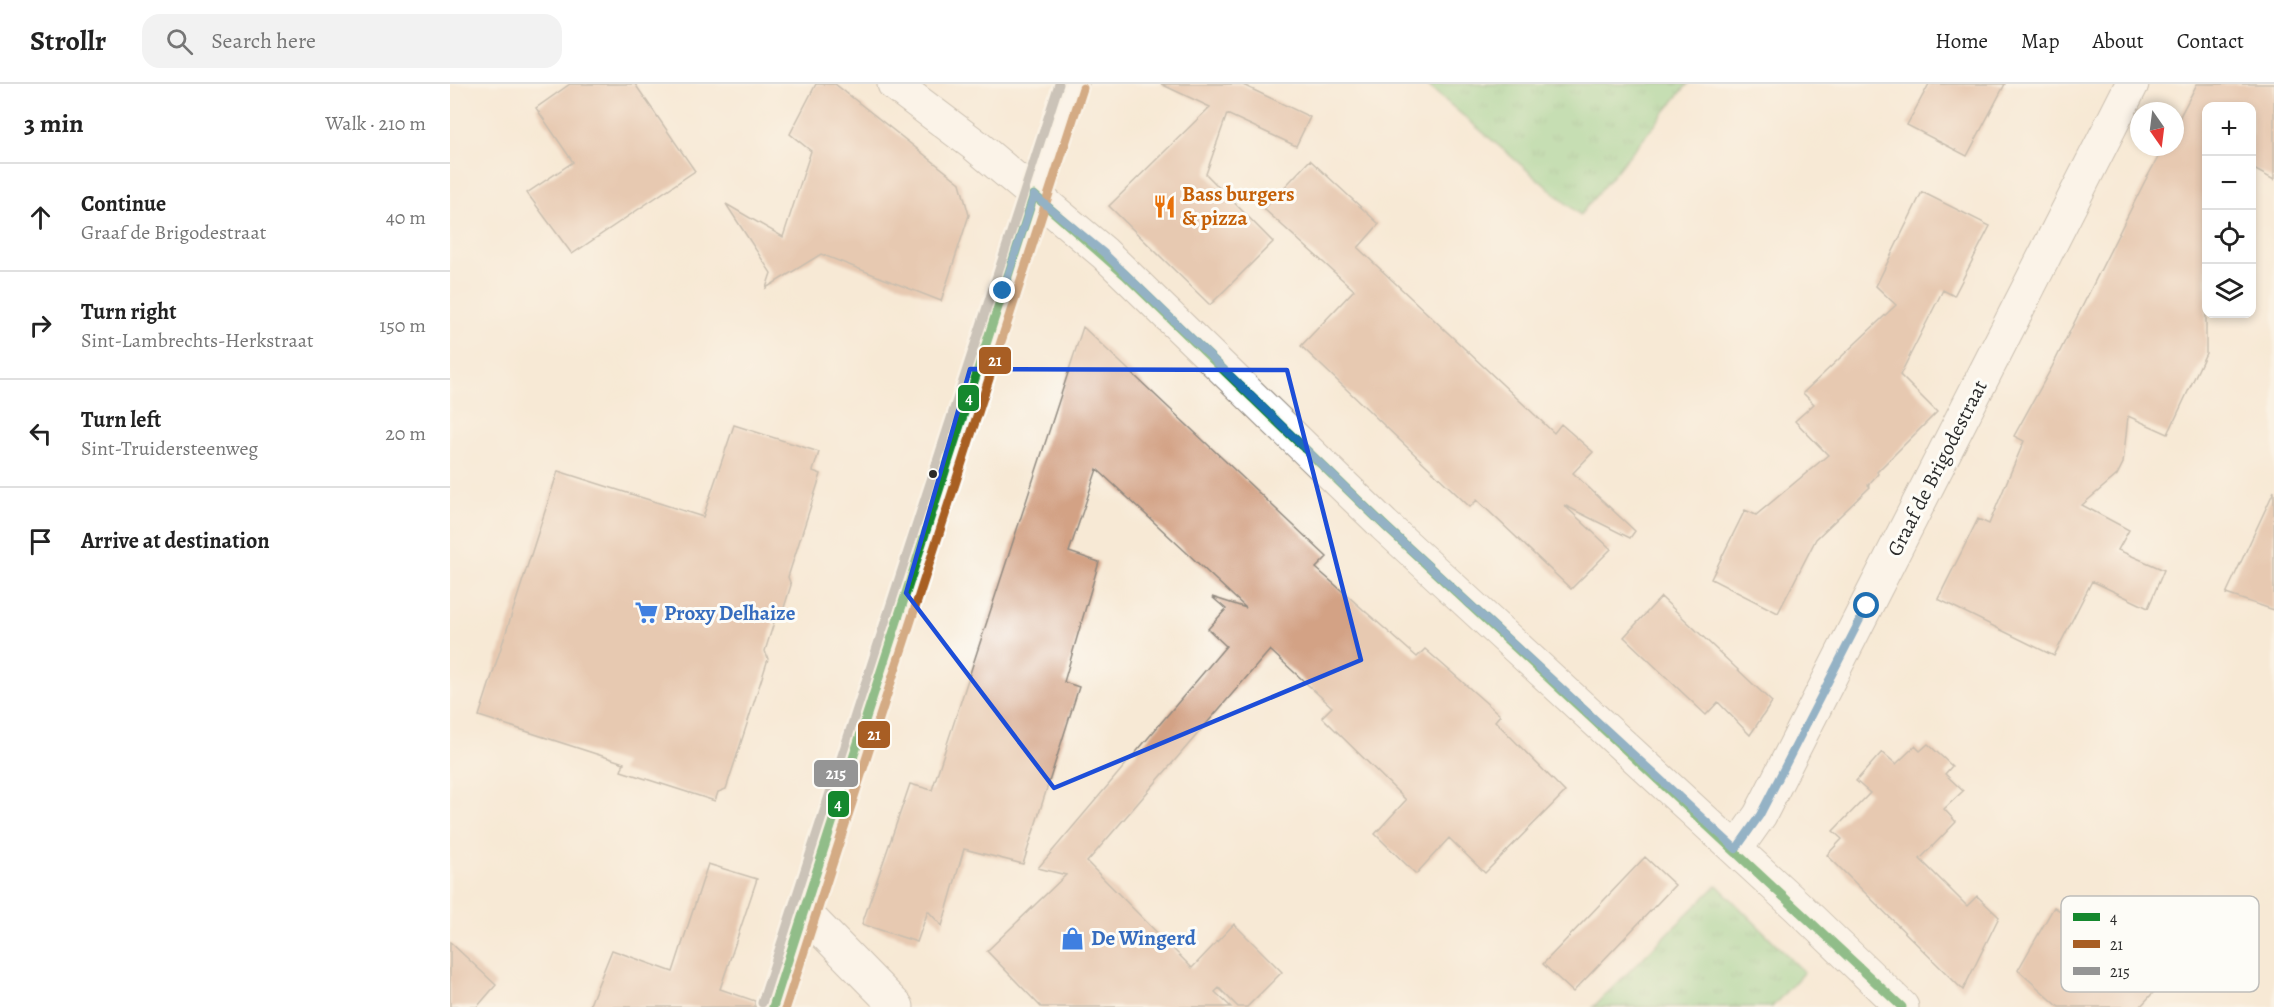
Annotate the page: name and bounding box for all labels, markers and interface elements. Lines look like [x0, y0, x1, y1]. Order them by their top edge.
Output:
search box [142, 14, 562, 68]
text: Strollr [30, 22, 106, 60]
icon: search [163, 25, 196, 58]
text: Search here [211, 26, 316, 56]
text: Home [1935, 27, 1988, 55]
text: Map [2021, 27, 2059, 55]
text: About [2092, 27, 2144, 55]
text: Contact [2177, 27, 2244, 55]
north arrow [2130, 102, 2184, 156]
map controls [2202, 102, 2256, 318]
button: + [2202, 102, 2256, 156]
text: 3 min [24, 106, 84, 141]
text: Walk · 210 m [325, 110, 426, 137]
button: − [2202, 156, 2256, 210]
place label: Bass burgers & pizza [1182, 180, 1295, 232]
text: Continue [81, 189, 166, 219]
restaurant icon: Bass burgers & pizza [1151, 193, 1177, 219]
icon: ahead [24, 201, 57, 234]
text: 40 m [386, 204, 426, 231]
button: locate [2202, 210, 2256, 264]
text: Graaf de Brigodestraat [81, 219, 266, 246]
button: layers [2202, 264, 2256, 318]
route end [989, 277, 1015, 303]
text: Turn right [81, 297, 177, 327]
icon: right [24, 309, 57, 342]
text: 150 m [379, 312, 426, 339]
text: Sint-Lambrechts-Herkstraat [81, 327, 314, 354]
line badge: 21 [978, 346, 1012, 375]
text: 21 [988, 350, 1002, 372]
street label: Graaf de Brigodestraat [1880, 375, 1994, 561]
line badge: 4 [957, 384, 980, 412]
text: 4 [965, 388, 973, 410]
text: Turn left [81, 405, 161, 435]
icon: left [24, 417, 57, 450]
text: 20 m [385, 420, 426, 447]
text: Sint-Truidersteenweg [81, 435, 258, 462]
unlabelled marker [927, 468, 939, 480]
icon: arrive [24, 525, 57, 558]
text: Arrive at destination [81, 526, 270, 556]
route start [1853, 592, 1879, 618]
place label: Proxy Delhaize [664, 599, 796, 627]
supermarket icon: Proxy Delhaize [633, 600, 659, 626]
line badge: 21 [857, 720, 891, 749]
text: 21 [867, 724, 881, 746]
line badge: 215 [813, 759, 859, 788]
text: 215 [826, 763, 846, 785]
line badge: 4 [827, 790, 850, 818]
text: 4 [834, 794, 842, 816]
legend [2061, 896, 2259, 992]
text: 4 [2110, 907, 2117, 929]
place label: De Wingerd [1091, 924, 1197, 952]
shop icon: De Wingerd [1060, 925, 1086, 951]
text: 21 [2110, 934, 2124, 956]
text: 215 [2110, 961, 2130, 983]

